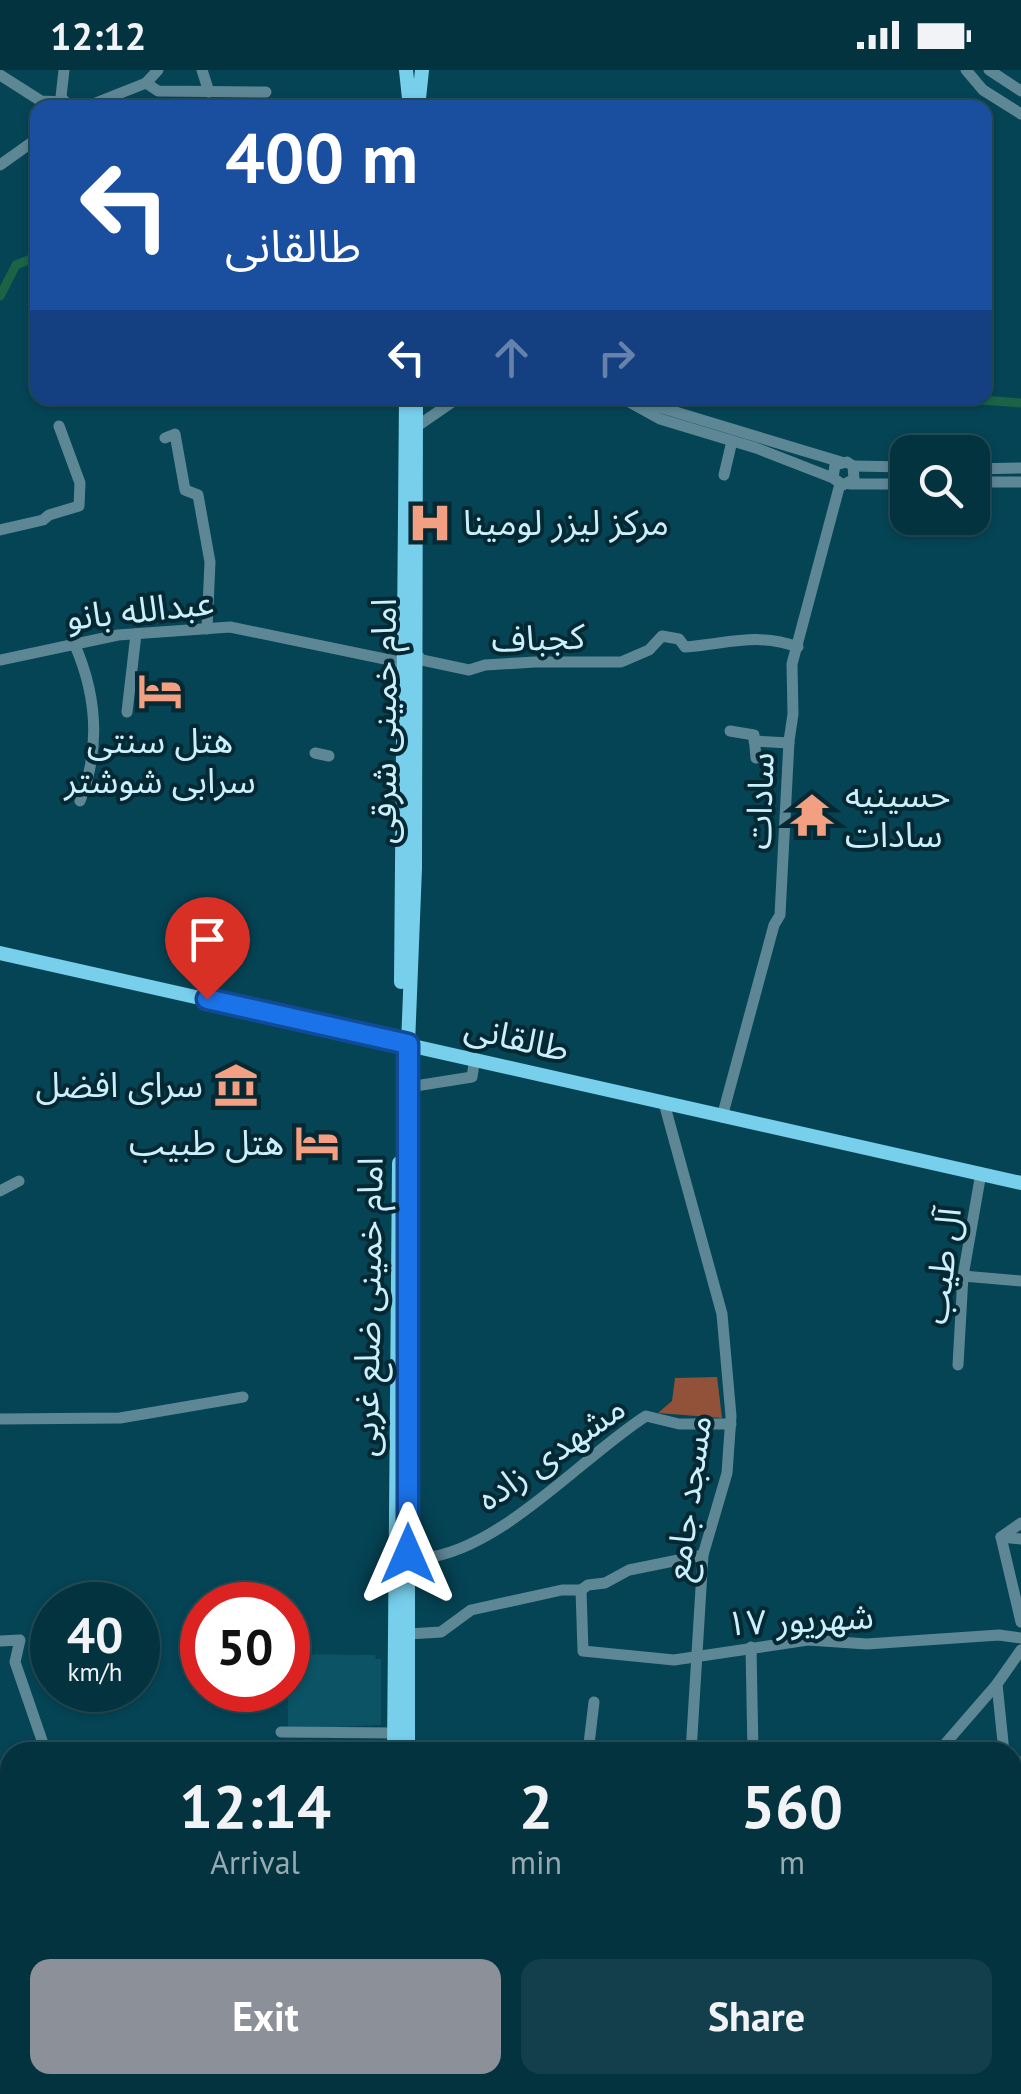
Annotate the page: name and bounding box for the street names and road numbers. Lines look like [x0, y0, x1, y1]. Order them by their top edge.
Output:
street label: عبدالله بانو [64, 578, 216, 640]
street label: امام خمینی شرقی [360, 598, 410, 844]
street label: کجباف [491, 612, 586, 662]
street label: سادات [734, 751, 784, 850]
street label: طالقانی [461, 1003, 574, 1071]
street label: امام خمینی ضلع غربی [341, 1157, 397, 1457]
street label: آل طیب [911, 1203, 971, 1327]
street label: مشهدی زاده [467, 1384, 634, 1520]
street label: مسجد جامع [653, 1412, 725, 1584]
street label: ۱۷ شهریور [725, 1592, 875, 1646]

